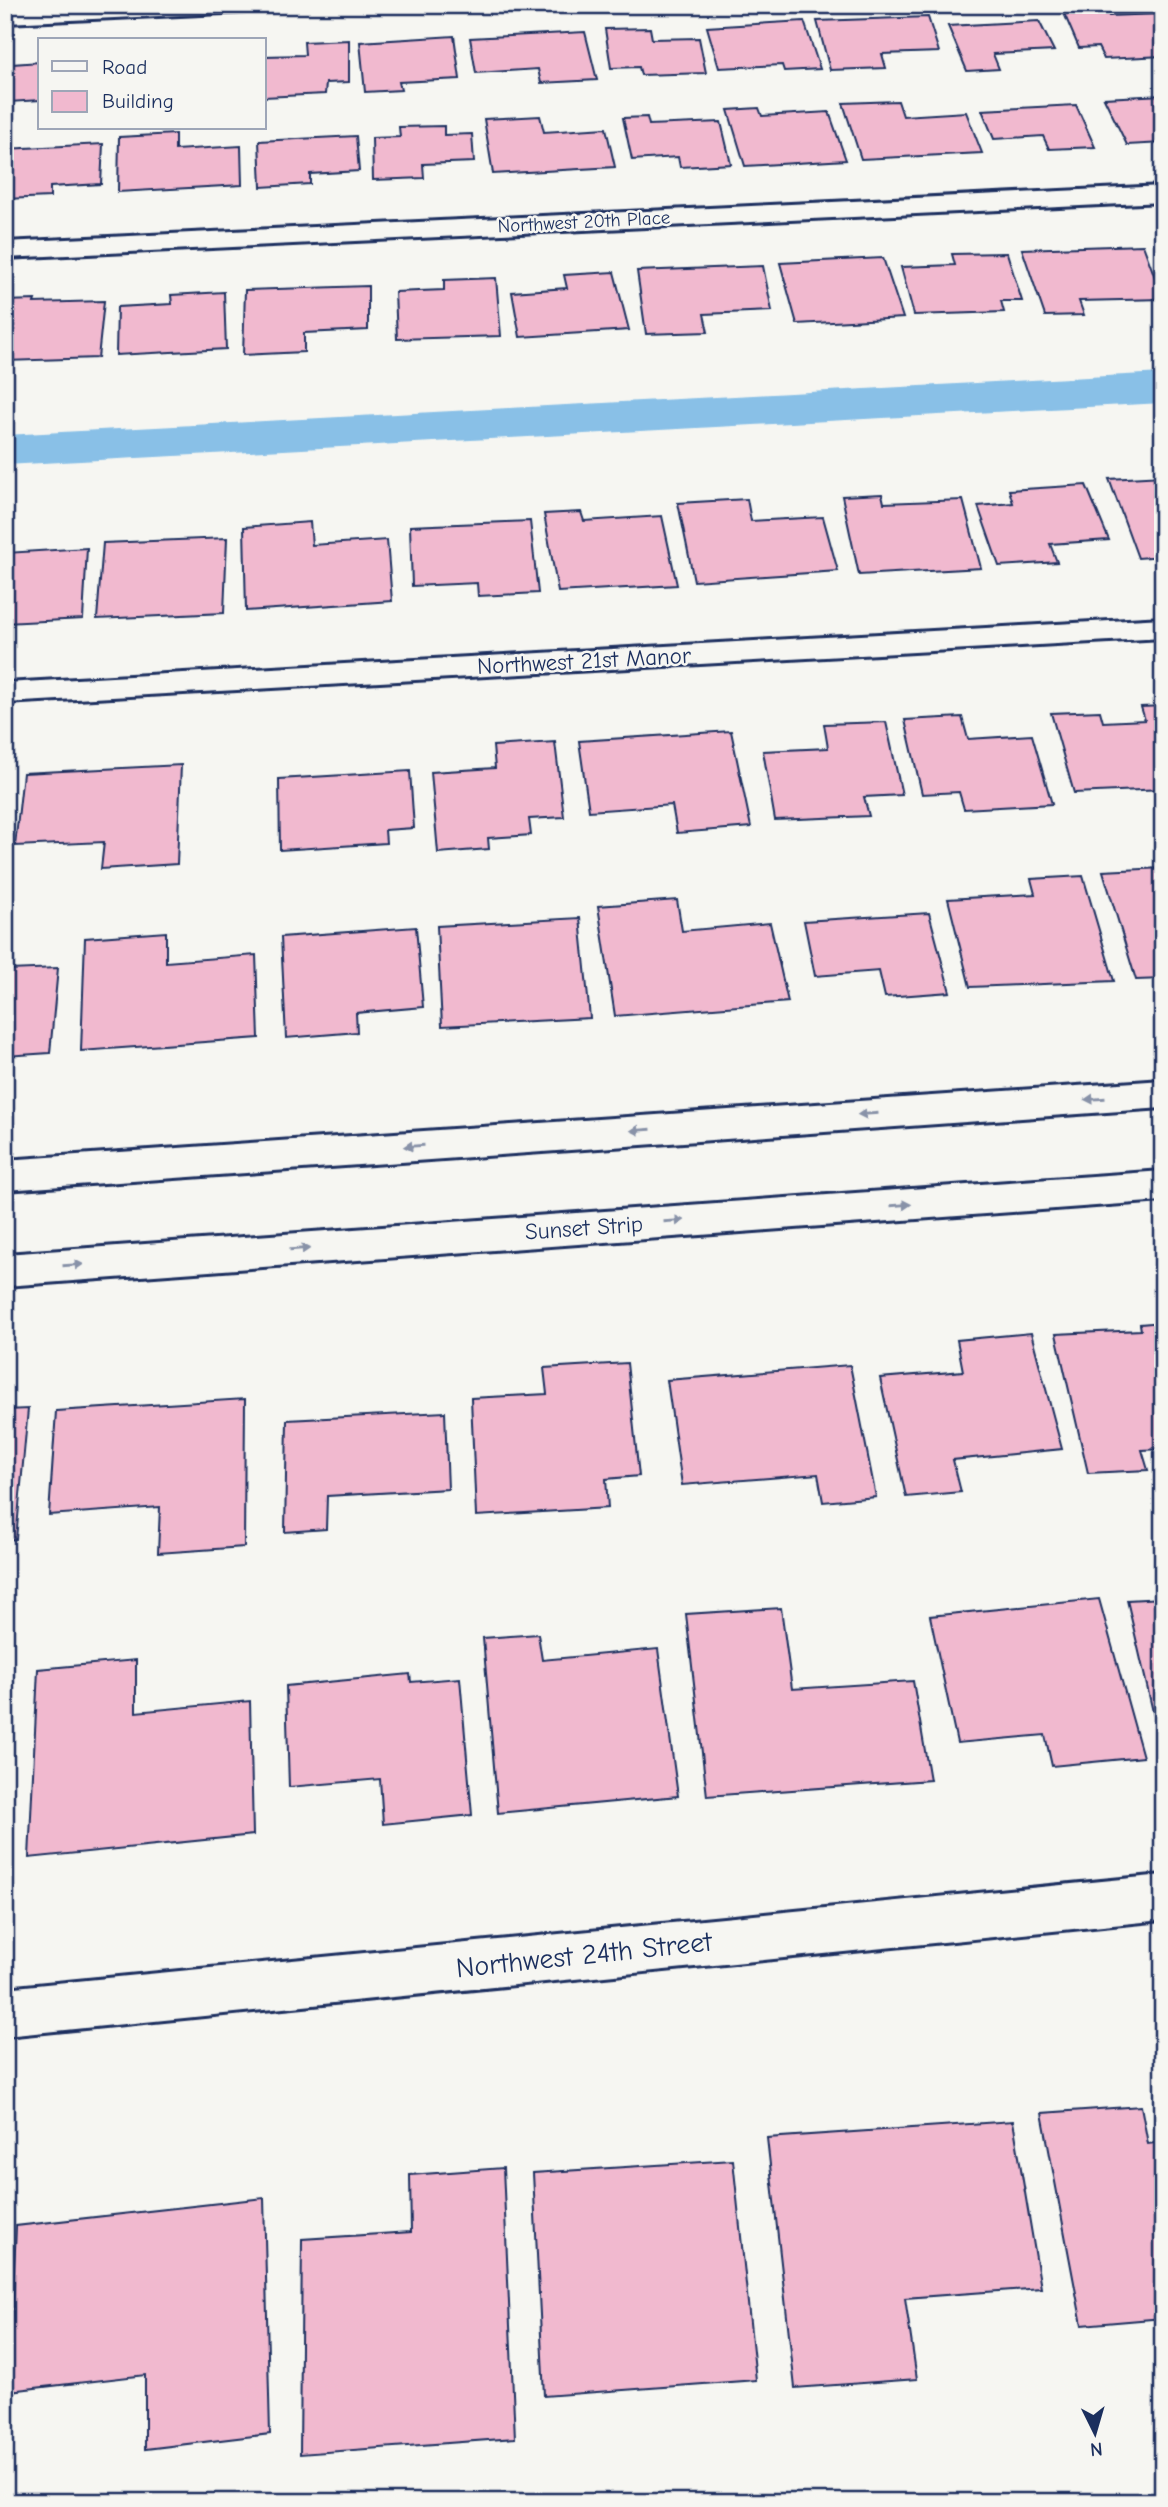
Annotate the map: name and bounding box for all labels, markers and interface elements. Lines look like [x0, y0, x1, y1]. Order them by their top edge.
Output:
legend [38, 38, 266, 130]
text: Road [102, 55, 147, 79]
text: Building [102, 89, 174, 113]
street label: Northwest 20th Place [497, 206, 671, 238]
street label: Northwest 21st Manor [476, 642, 693, 680]
one-way arrow [1083, 1093, 1105, 1104]
one-way arrow [857, 1109, 879, 1120]
one-way arrow [630, 1125, 652, 1136]
one-way arrow [403, 1141, 425, 1152]
one-way arrow [890, 1199, 912, 1210]
street label: Sunset Strip [524, 1210, 644, 1246]
one-way arrow [663, 1216, 685, 1227]
one-way arrow [289, 1243, 311, 1254]
one-way arrow [63, 1259, 85, 1270]
street label: Northwest 24th Street [454, 1926, 715, 1984]
north arrow [1060, 2398, 1130, 2468]
text: N [1089, 2437, 1104, 2460]

